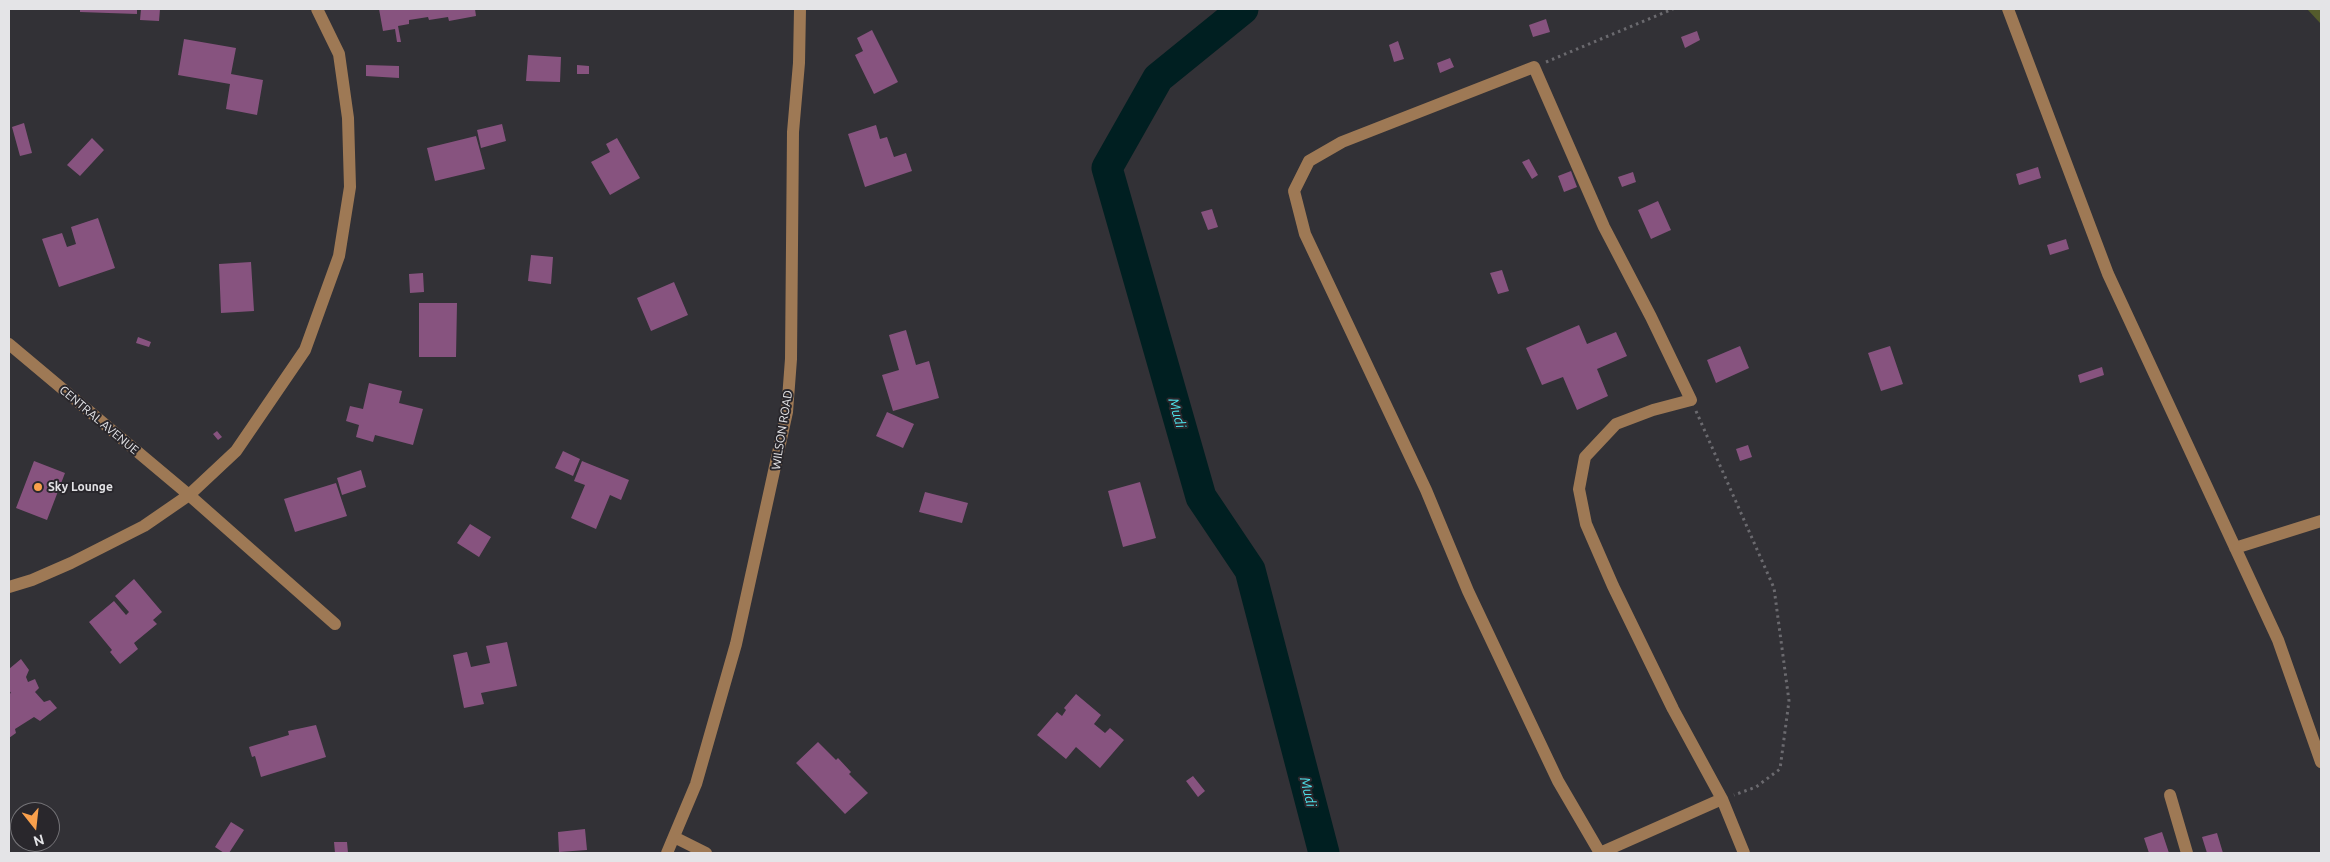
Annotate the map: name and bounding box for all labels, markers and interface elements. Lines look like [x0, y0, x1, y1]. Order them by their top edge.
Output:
street label: CENTRAL AVENUE [57, 383, 141, 457]
street label: WILSON ROAD [769, 389, 795, 471]
water label: Mudi [1165, 396, 1189, 430]
place label: Sky Lounge [48, 480, 113, 494]
marker: Sky Lounge [32, 481, 44, 493]
water label: Mudi [1296, 775, 1320, 809]
north arrow [10, 802, 60, 852]
text: N [32, 831, 46, 850]

